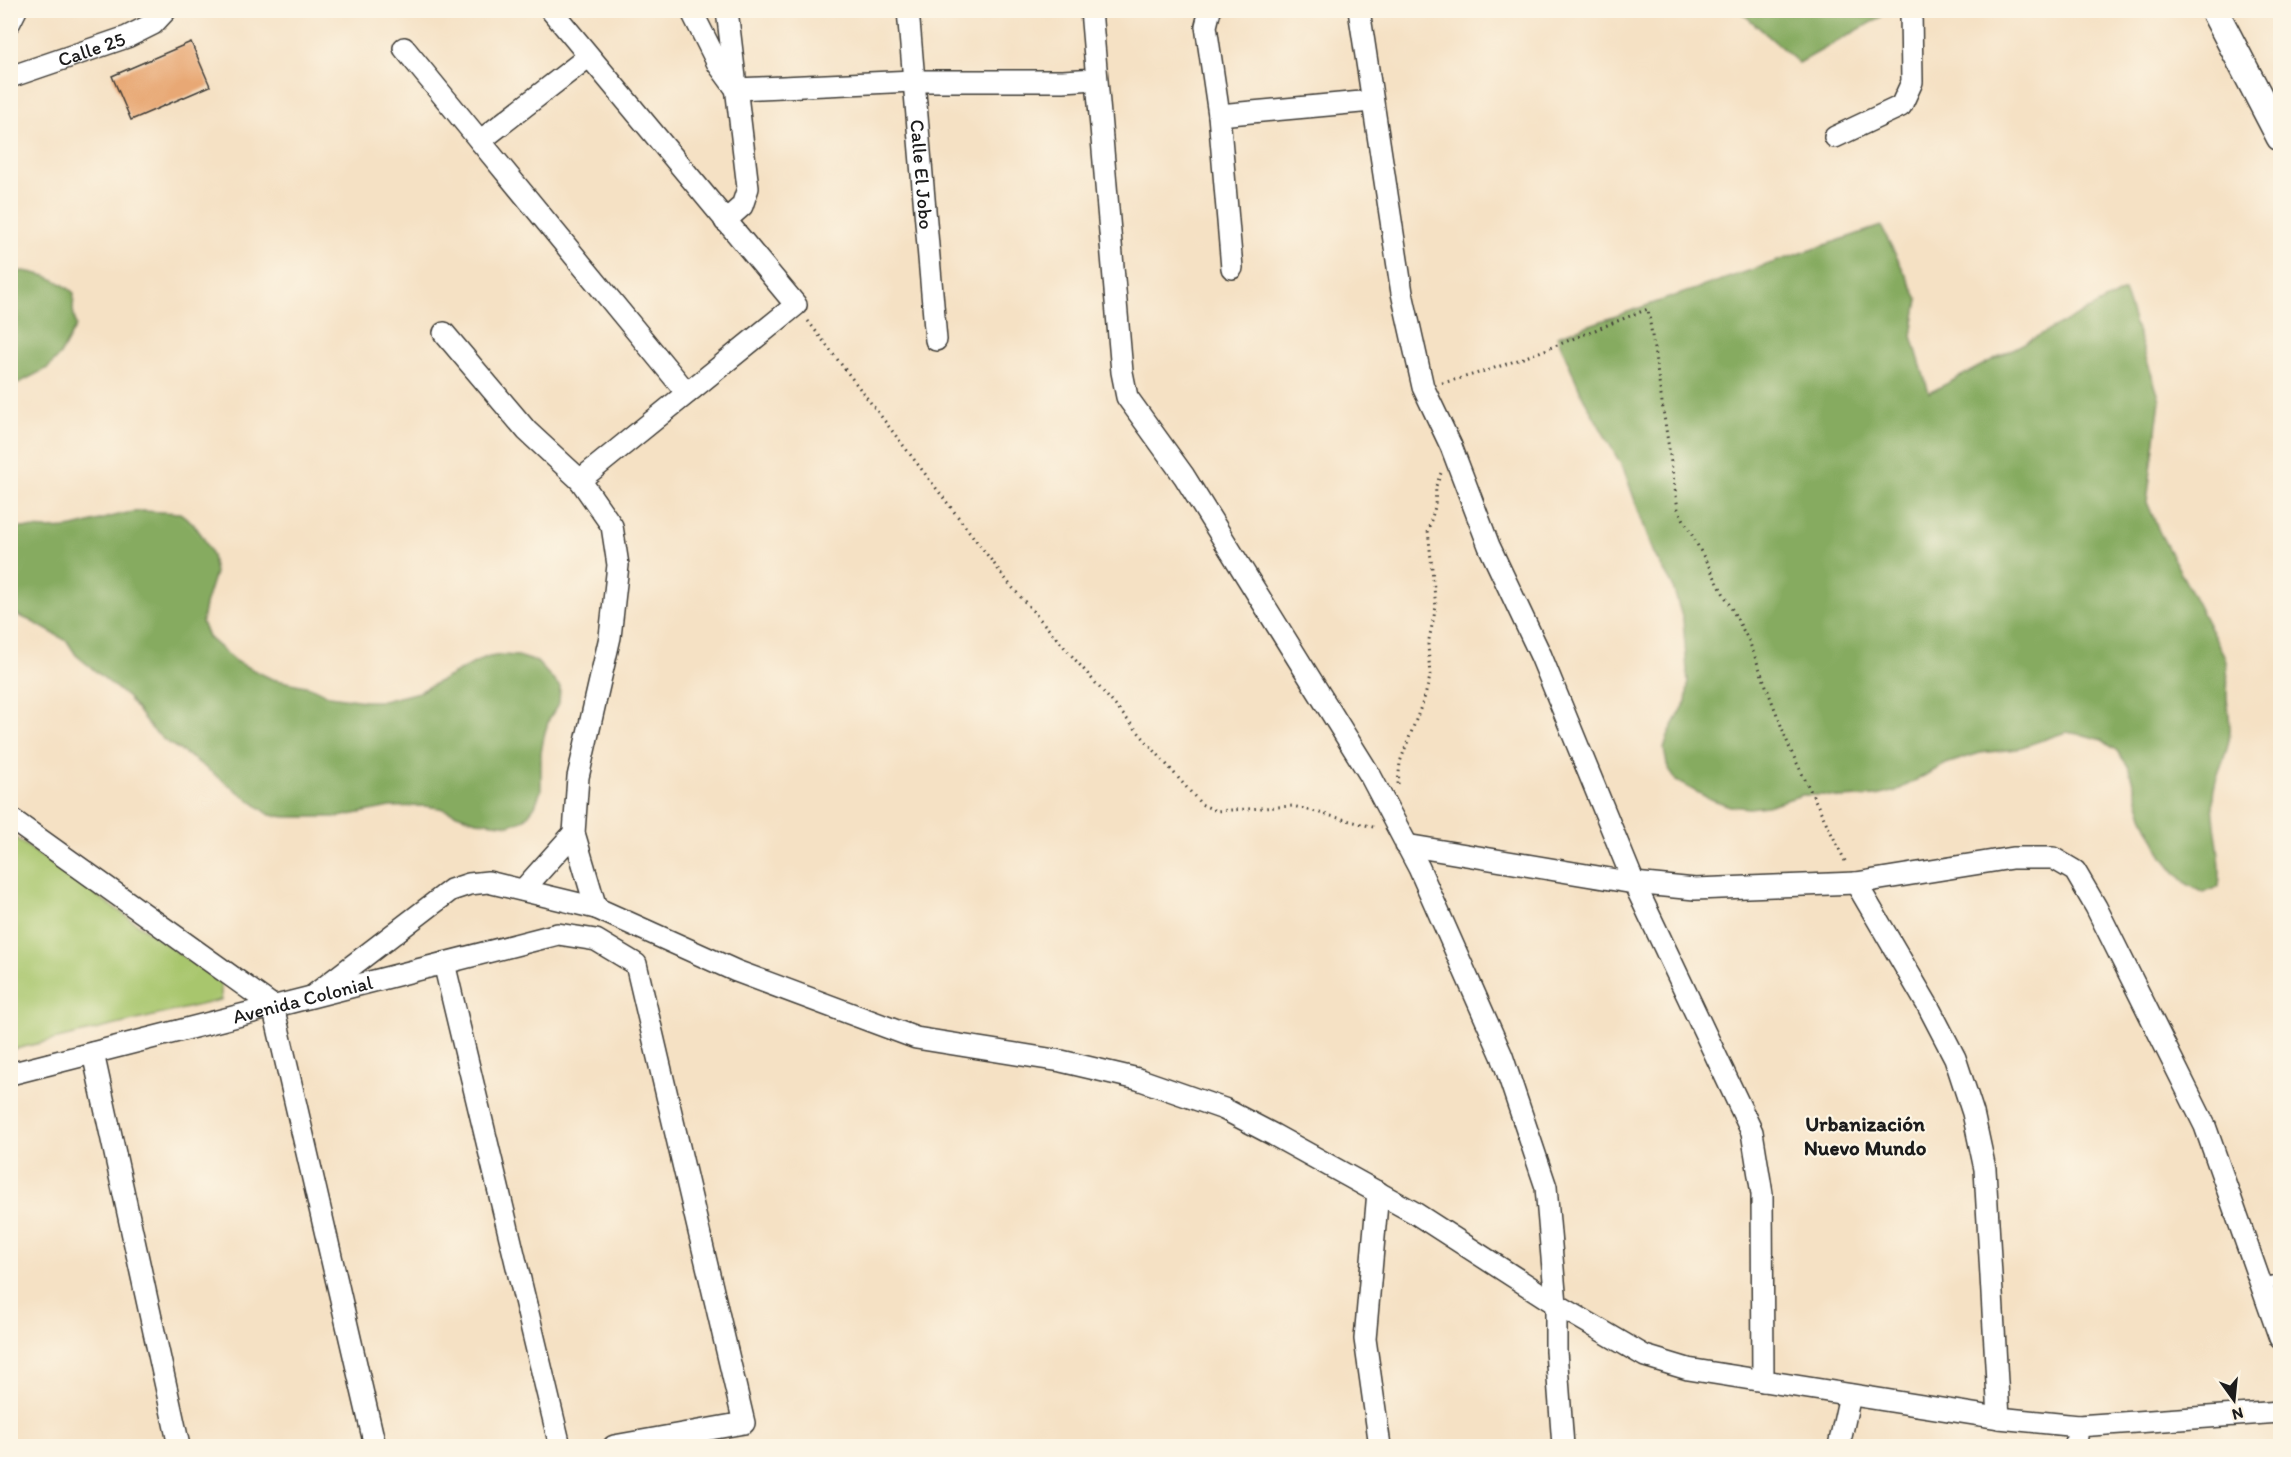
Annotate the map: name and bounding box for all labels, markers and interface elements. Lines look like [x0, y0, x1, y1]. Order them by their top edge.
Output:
street label: Calle 25 [55, 27, 128, 72]
street label: Calle El Jobo [905, 118, 939, 230]
street label: Avenida Colonial [230, 970, 376, 1029]
district label: Urbanización Nuevo Mundo [1804, 1111, 1927, 1160]
north arrow [2204, 1370, 2264, 1430]
text: N [2230, 1403, 2245, 1425]

